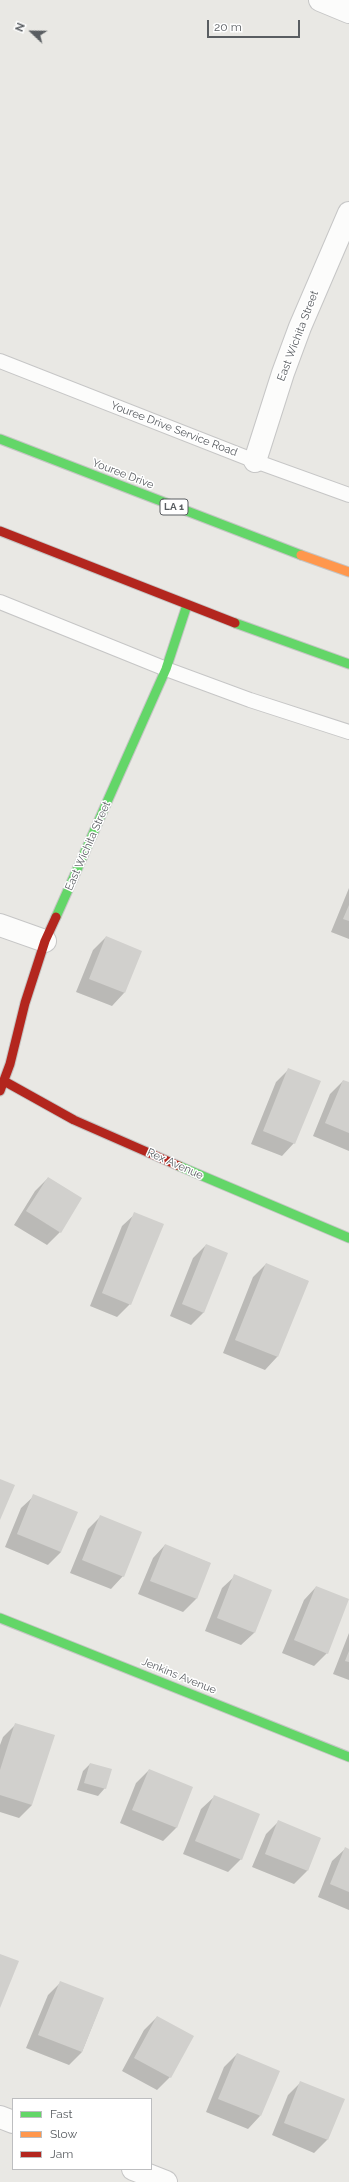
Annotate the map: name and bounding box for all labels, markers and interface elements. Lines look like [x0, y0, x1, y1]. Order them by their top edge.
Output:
north arrow [12, 12, 52, 52]
scale bar [209, 12, 302, 38]
text: 20 m [214, 20, 242, 34]
text: N [13, 21, 28, 34]
street label: East Wichita Street [275, 289, 321, 383]
street label: Youree Drive Service Road [109, 399, 239, 459]
street label: Youree Drive [90, 456, 156, 492]
road number: LA 1 [160, 499, 188, 515]
street label: East Wichita Street [62, 799, 114, 893]
street label: Rex Avenue [145, 1146, 205, 1182]
street label: Jenkins Avenue [140, 1655, 218, 1697]
legend [12, 2098, 152, 2170]
text: Fast [50, 2107, 73, 2121]
text: Slow [50, 2127, 77, 2141]
text: Jam [50, 2147, 73, 2161]

